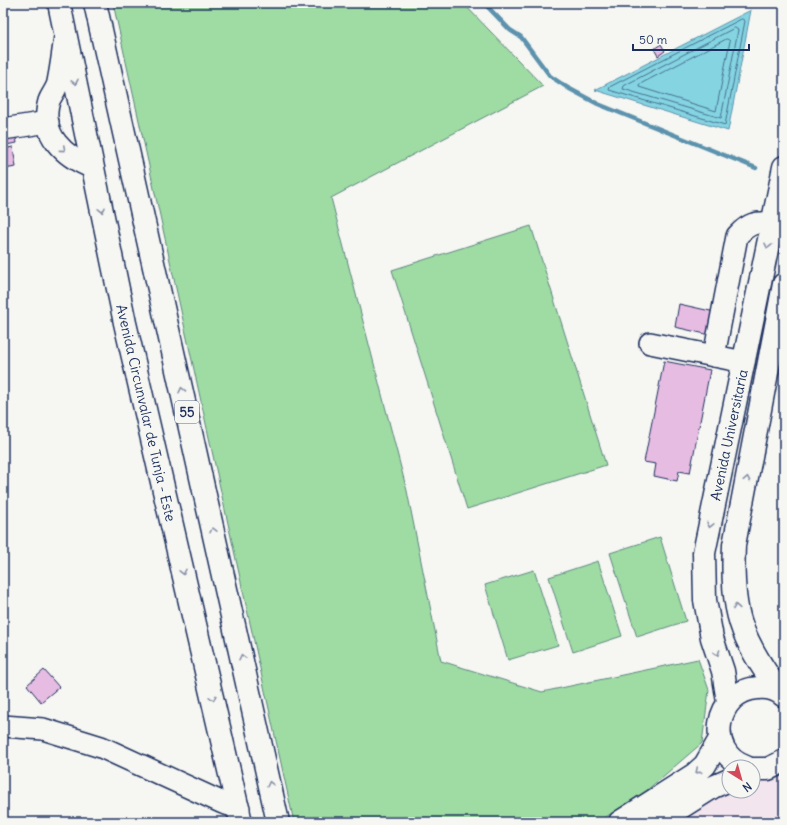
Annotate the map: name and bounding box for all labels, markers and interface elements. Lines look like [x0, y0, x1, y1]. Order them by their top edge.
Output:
scale bar [633, 26, 749, 52]
text: 50 m [639, 32, 668, 47]
one-way arrow [71, 79, 79, 85]
one-way arrow [58, 145, 65, 152]
one-way arrow [97, 206, 105, 213]
one-way arrow [764, 243, 772, 250]
street label: Avenida Circunvalar de Tunja - Este [112, 303, 180, 523]
street label: Avenida Universitaria [706, 368, 752, 502]
one-way arrow [178, 386, 186, 393]
road number: 55 [175, 401, 199, 423]
one-way arrow [742, 475, 751, 482]
one-way arrow [707, 521, 715, 528]
one-way arrow [210, 527, 218, 533]
one-way arrow [178, 569, 186, 575]
one-way arrow [733, 604, 741, 610]
one-way arrow [712, 649, 720, 656]
one-way arrow [238, 654, 246, 660]
one-way arrow [208, 695, 216, 701]
north arrow [721, 759, 761, 799]
one-way arrow [695, 766, 702, 773]
text: N [740, 779, 754, 795]
one-way arrow [266, 781, 274, 787]

